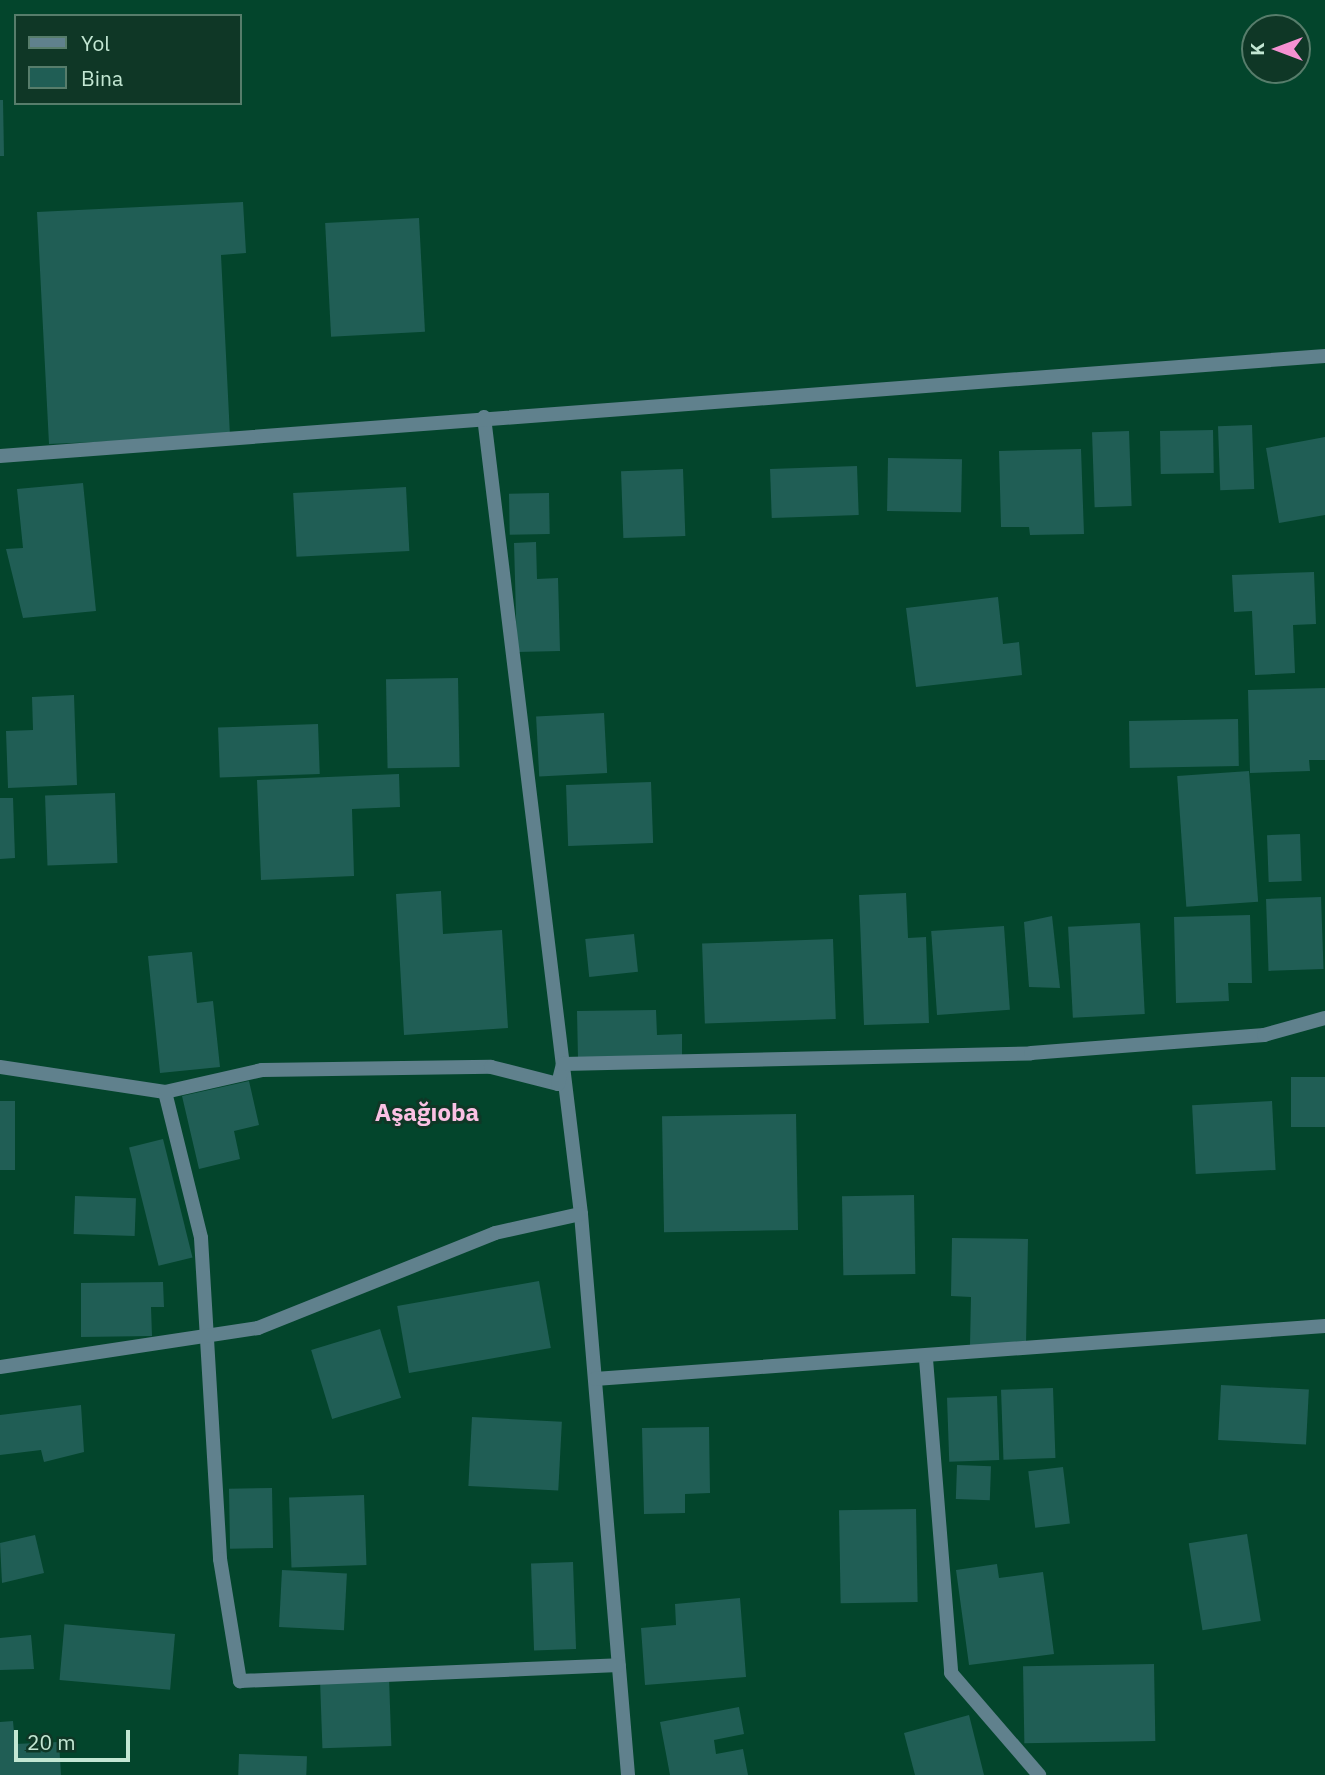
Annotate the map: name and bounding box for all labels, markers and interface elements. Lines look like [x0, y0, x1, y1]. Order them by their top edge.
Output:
legend [14, 14, 242, 105]
north arrow [1241, 14, 1311, 84]
text: Yol [81, 29, 110, 57]
text: K [1245, 42, 1269, 56]
text: Bina [81, 64, 123, 92]
district label: Aşağıoba [375, 1099, 479, 1127]
scale bar [18, 1716, 133, 1760]
text: 20 m [27, 1728, 76, 1756]

